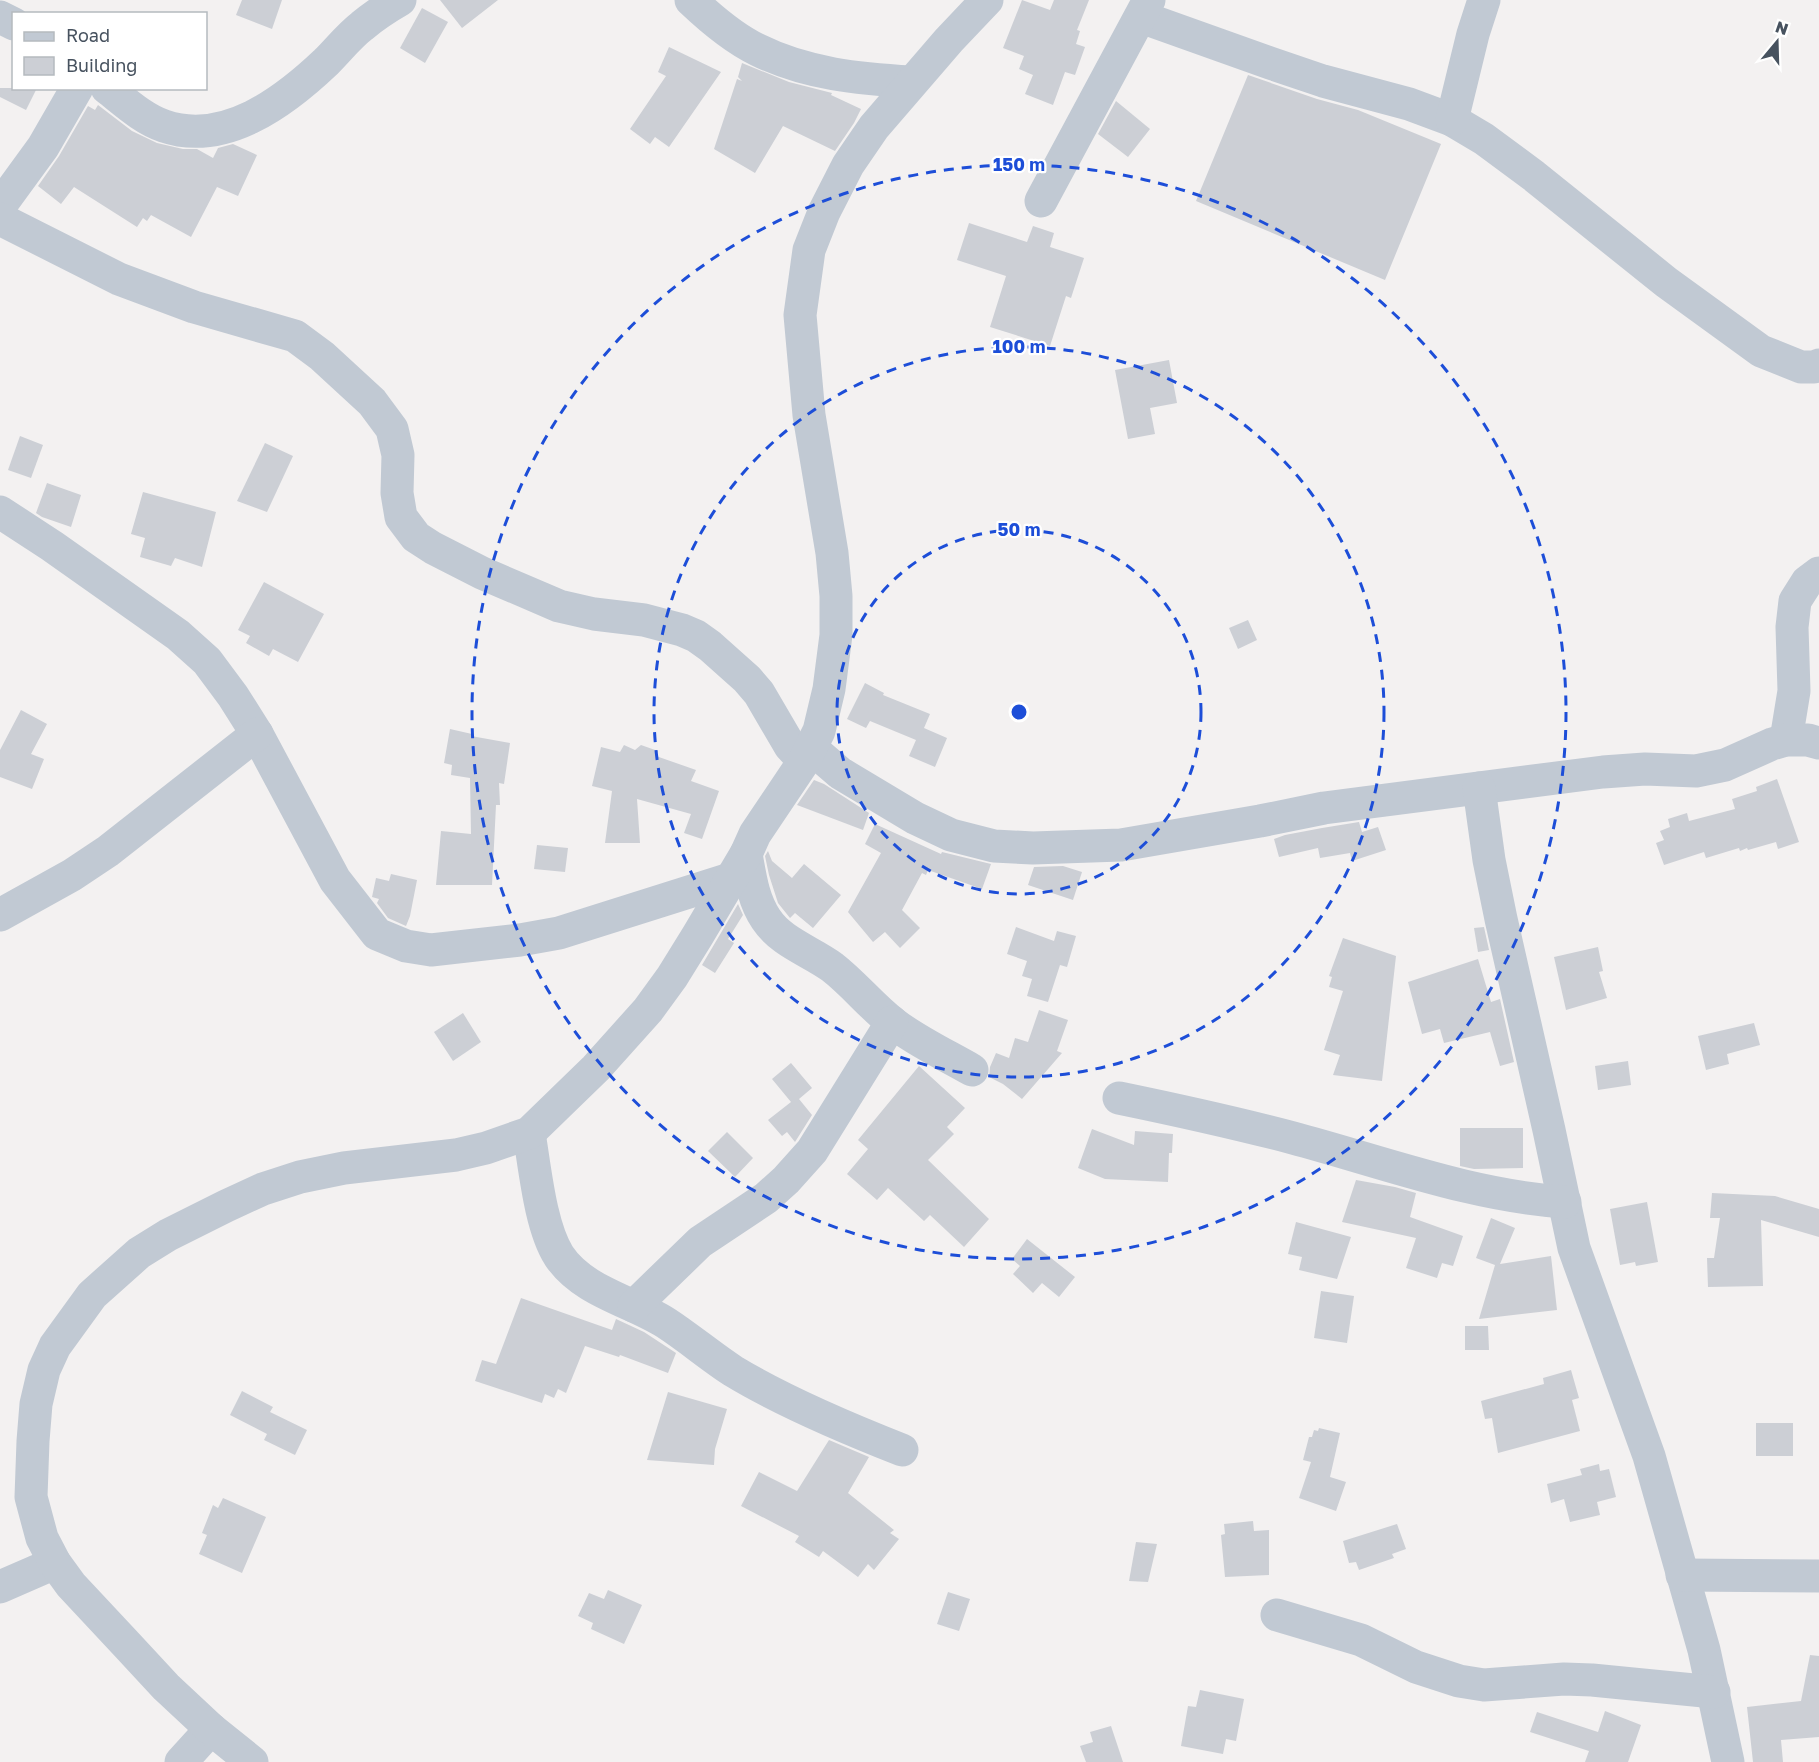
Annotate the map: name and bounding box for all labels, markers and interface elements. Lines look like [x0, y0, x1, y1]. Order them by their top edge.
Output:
legend [12, 12, 207, 90]
north arrow [1747, 12, 1807, 72]
text: N [1773, 16, 1791, 39]
text: Road [66, 24, 110, 46]
text: Building [66, 54, 137, 76]
text: 150 m [993, 153, 1045, 175]
text: 100 m [993, 335, 1045, 357]
text: 50 m [998, 518, 1040, 540]
centre of rings [1009, 702, 1029, 722]

